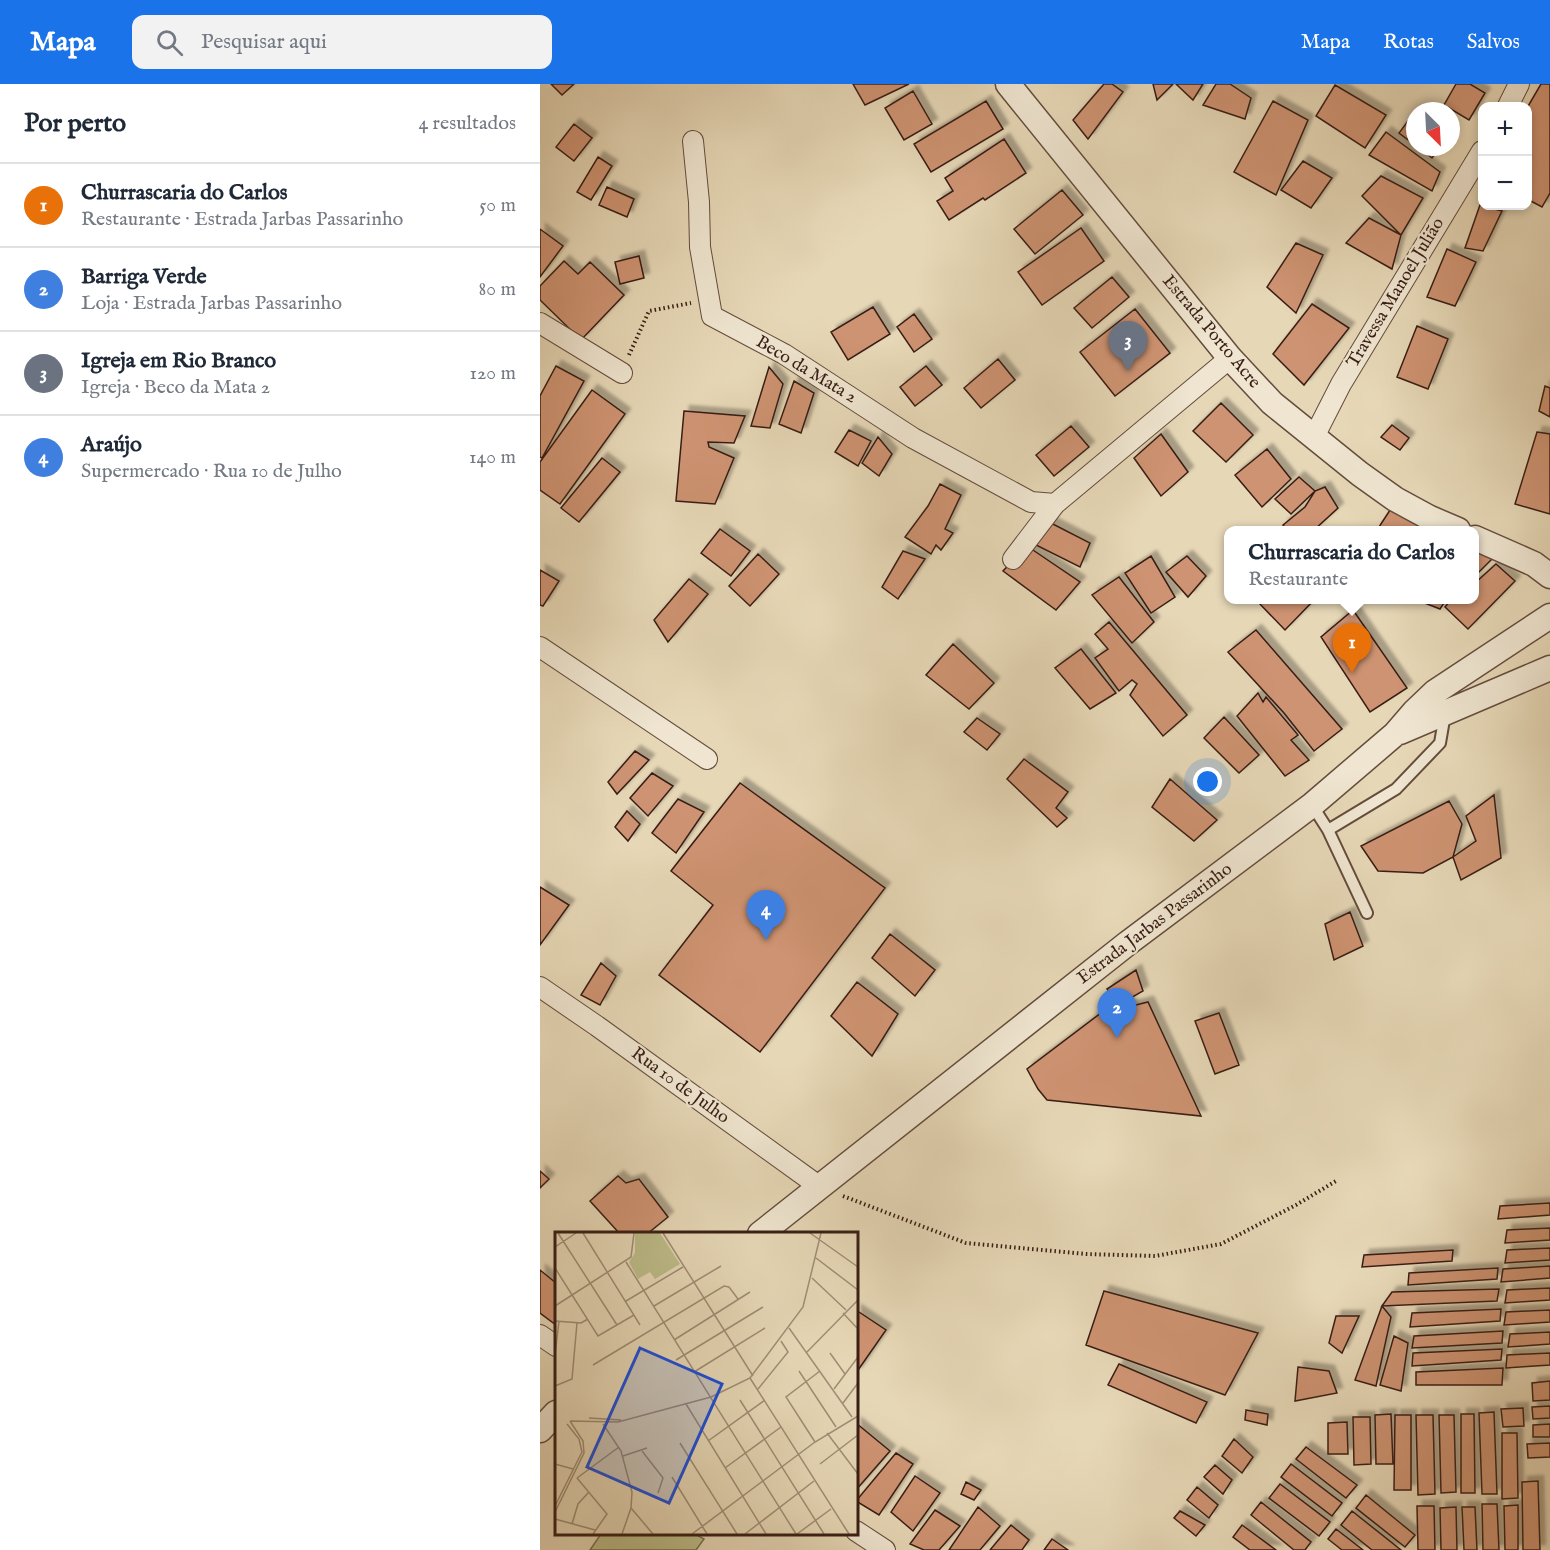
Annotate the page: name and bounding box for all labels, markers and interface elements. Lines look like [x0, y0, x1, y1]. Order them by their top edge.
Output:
search box [132, 15, 552, 69]
text: Mapa [30, 25, 96, 60]
icon: search [153, 26, 186, 59]
text: Pesquisar aqui [201, 28, 327, 56]
text: Mapa [1301, 29, 1350, 56]
text: Rotas [1383, 29, 1434, 56]
text: Salvos [1467, 29, 1520, 56]
north arrow [1406, 102, 1460, 156]
map controls [1478, 102, 1532, 210]
button: + [1478, 102, 1532, 156]
text: Por perto [24, 107, 126, 140]
text: 4 resultados [418, 111, 516, 136]
button: − [1478, 156, 1532, 210]
text: Churrascaria do Carlos [81, 179, 288, 207]
text: 1 [40, 193, 47, 218]
text: 50 m [479, 193, 516, 218]
text: Restaurante · Estrada Jarbas Passarinho [81, 207, 403, 232]
street label: Travessa Manoel Julião [1342, 214, 1450, 372]
text: Barriga Verde [81, 263, 207, 291]
street label: Estrada Porto Acre [1157, 270, 1265, 394]
text: 2 [39, 277, 48, 302]
text: 80 m [479, 277, 516, 302]
text: Loja · Estrada Jarbas Passarinho [81, 291, 342, 316]
pin: 3 [1108, 322, 1148, 371]
street label: Beco da Mata 2 [751, 331, 861, 409]
text: Igreja em Rio Branco [81, 347, 276, 375]
text: 3 [40, 361, 47, 386]
text: 120 m [470, 361, 516, 386]
text: Igreja · Beco da Mata 2 [81, 375, 270, 400]
text: Araújo [81, 431, 142, 459]
text: 4 [39, 445, 48, 470]
text: 140 m [469, 445, 516, 470]
text: Supermercado · Rua 10 de Julho [81, 459, 342, 484]
popup [1224, 526, 1479, 604]
text: Churrascaria do Carlos [1248, 539, 1455, 567]
text: Restaurante [1248, 567, 1348, 592]
pin: 1 [1332, 624, 1372, 673]
your location [1193, 767, 1222, 796]
street label: Estrada Jarbas Passarinho [1073, 858, 1237, 990]
pin: 4 [746, 890, 786, 940]
pin: 2 [1098, 988, 1136, 1038]
street label: Rua 10 de Julho [626, 1043, 734, 1130]
inset map [555, 1232, 858, 1535]

